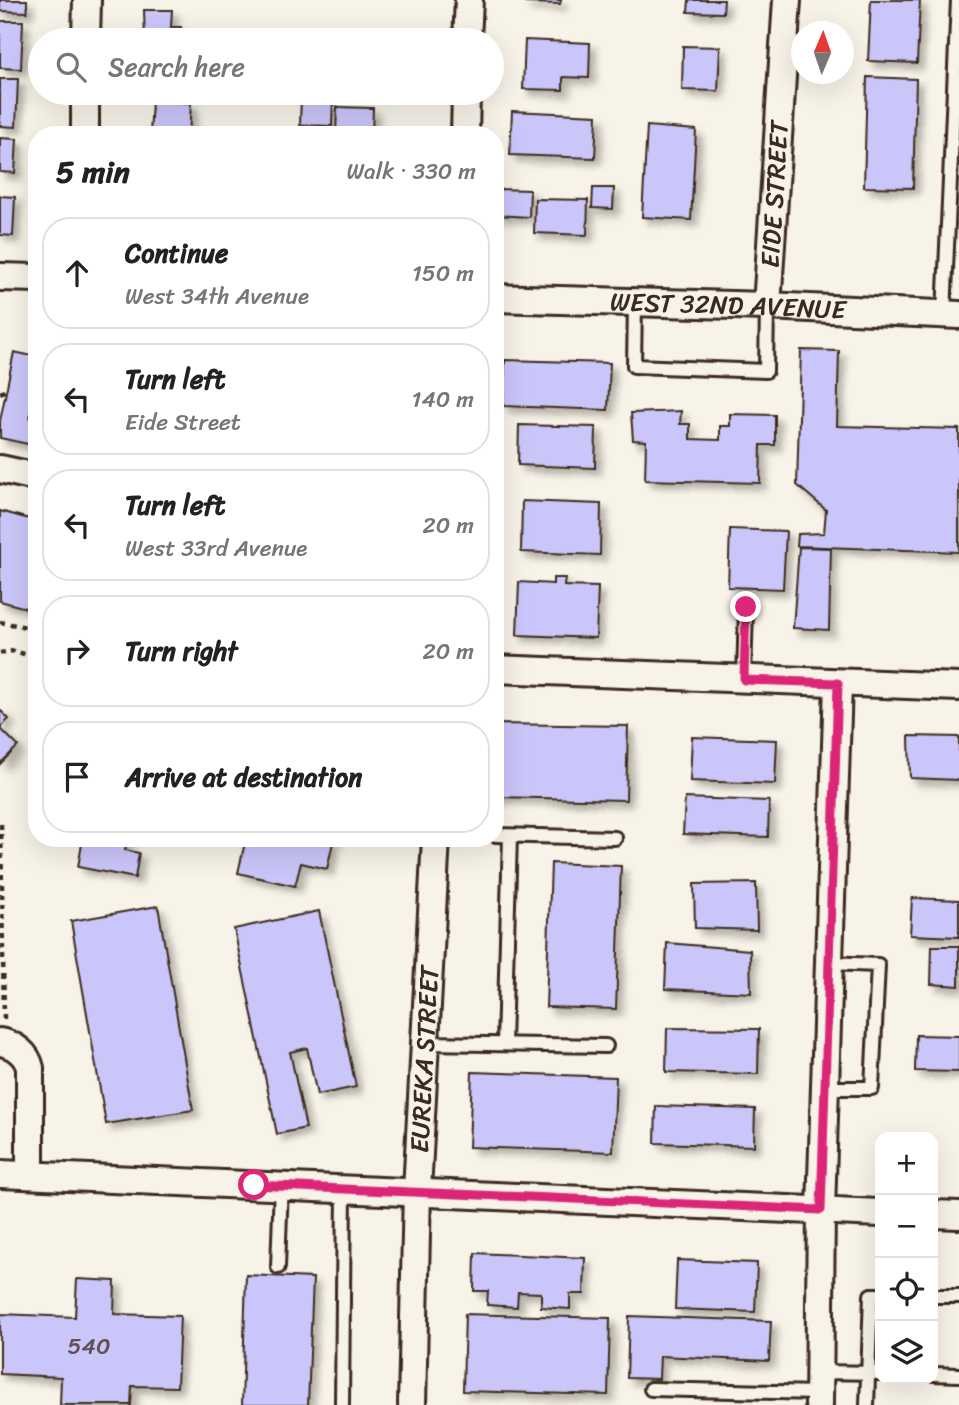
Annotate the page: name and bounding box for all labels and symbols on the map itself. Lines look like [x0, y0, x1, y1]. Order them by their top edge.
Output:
north arrow [791, 21, 854, 84]
street label: EIDE STREET [747, 117, 802, 269]
street label: WEST 32ND AVENUE [609, 278, 848, 333]
route end [730, 591, 761, 622]
street label: EUREKA STREET [396, 962, 452, 1154]
route start [238, 1169, 269, 1200]
house number: 540 [68, 1326, 110, 1367]

